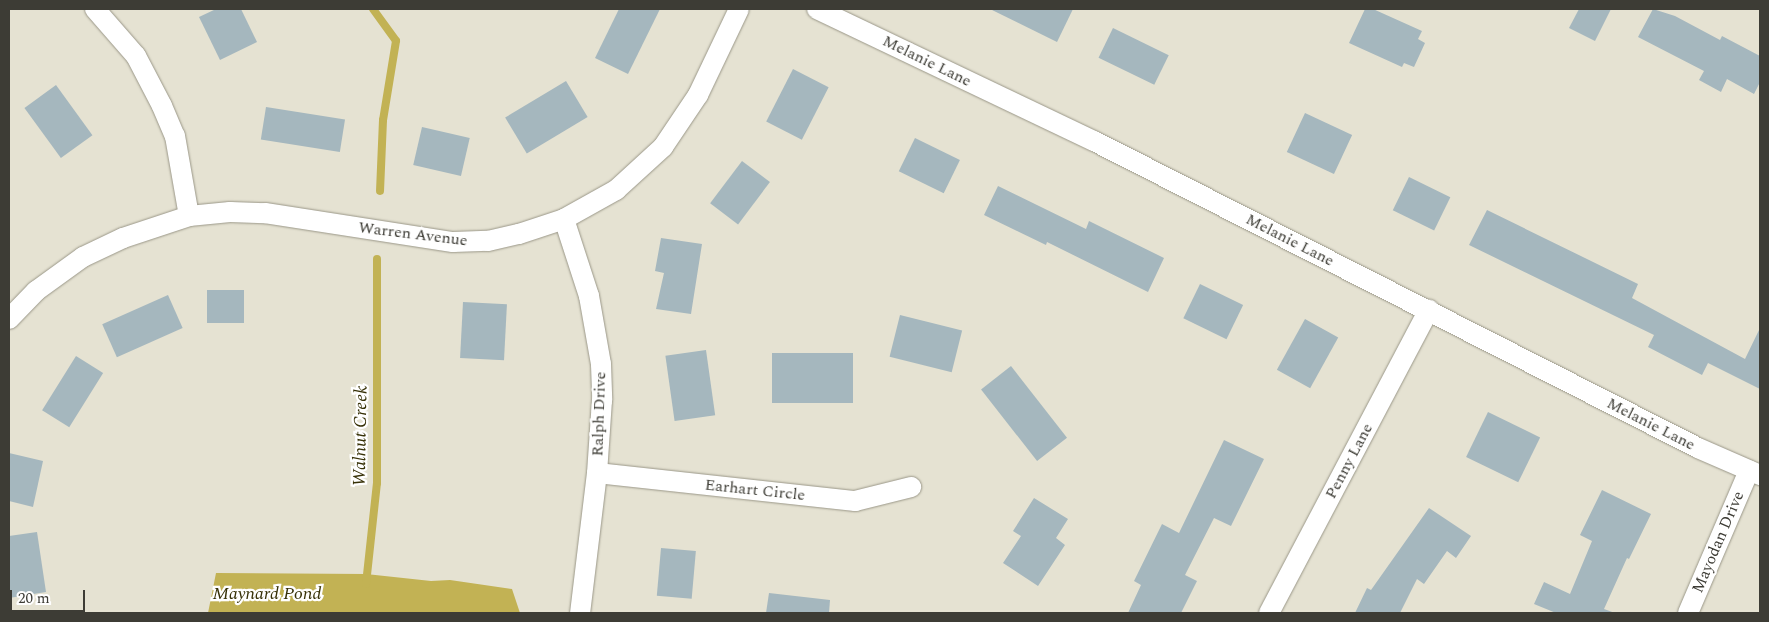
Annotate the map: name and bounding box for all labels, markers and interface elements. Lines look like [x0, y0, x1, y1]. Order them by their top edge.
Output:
street label: Melanie Lane [879, 31, 975, 91]
street label: Melanie Lane [1243, 210, 1337, 270]
street label: Warren Avenue [357, 218, 469, 250]
street label: Ralph Drive [588, 371, 610, 457]
water label: Walnut Creek [349, 385, 373, 487]
street label: Melanie Lane [1604, 394, 1698, 454]
street label: Penny Lane [1321, 420, 1377, 502]
street label: Earhart Circle [704, 475, 806, 505]
street label: Mayodan Drive [1688, 488, 1748, 596]
scale bar [12, 580, 88, 612]
water label: Maynard Pond [212, 583, 322, 605]
text: 20 m [18, 587, 50, 610]

